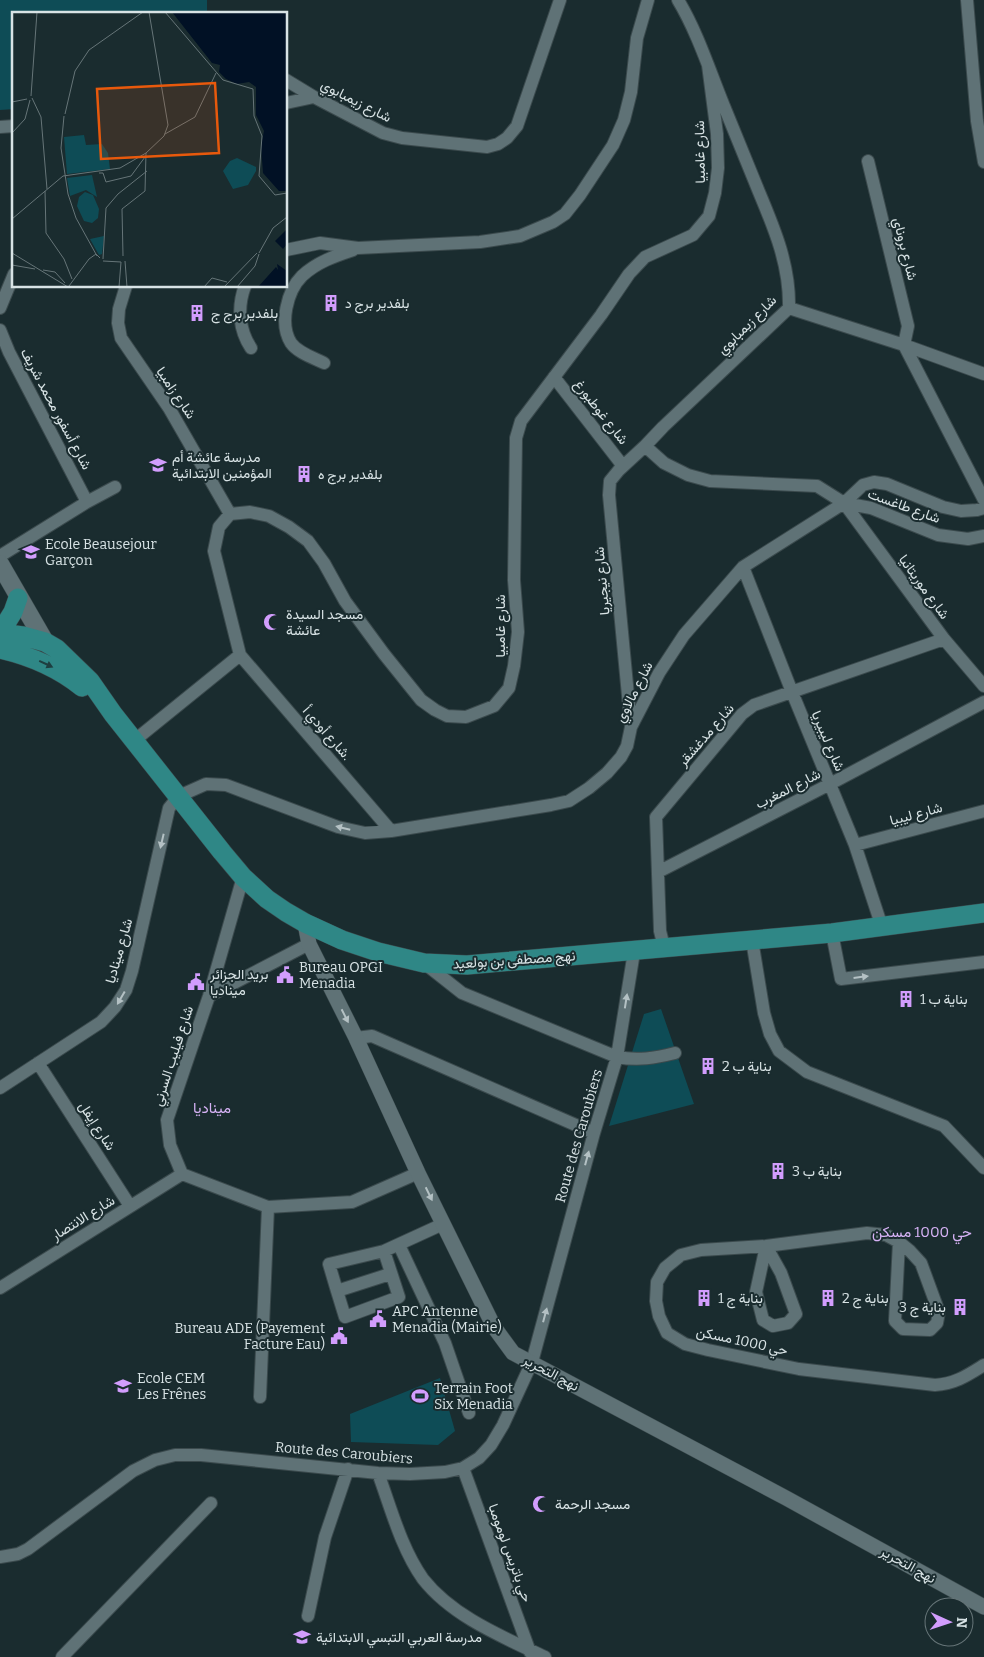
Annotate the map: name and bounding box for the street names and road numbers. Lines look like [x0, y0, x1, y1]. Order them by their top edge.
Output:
street label: شارع زيمبابوي [317, 76, 394, 129]
street label: شارع غامبيا [691, 120, 711, 184]
street label: شارع بروناي [886, 216, 921, 283]
street label: شارع زيمبابوي [714, 292, 782, 360]
street label: شارع أسفور محمد شريف [15, 345, 95, 474]
street label: شارع زامبيا [151, 364, 200, 423]
street label: شارع غوطبورغ [569, 376, 632, 449]
street label: شارع طاغست [865, 485, 943, 529]
street label: شارع نيجيريا [591, 546, 615, 616]
street label: شارع موريتانيا [893, 551, 953, 624]
street label: شارع غامبيا [492, 595, 511, 657]
street label: شارع مالاوي [611, 659, 659, 727]
street label: شارع مدغشقر [674, 700, 739, 772]
street label: شارع أودي أ. [297, 703, 355, 765]
street label: شارع ليبيريا [806, 708, 848, 775]
street label: شارع المغرب [753, 765, 824, 814]
street label: شارع ليبيا [888, 799, 945, 831]
street label: شارع ميناديا [102, 917, 138, 986]
street label: نهج مصطفى بن بولعيد [452, 947, 576, 975]
street label: شارع فيليب السرني [149, 1004, 200, 1109]
street label: Route des Caroubiers [552, 1067, 606, 1205]
street label: شارع إيفل [73, 1098, 119, 1155]
street label: شارع الانتصار [47, 1192, 119, 1246]
street label: حي 1000 مسكن [694, 1323, 789, 1362]
street label: نهج التحرير [518, 1351, 582, 1397]
street label: Route des Caroubiers [274, 1439, 414, 1467]
street label: حي باتريس لومومبا [482, 1502, 536, 1605]
street label: نهج التحرير [875, 1542, 939, 1589]

